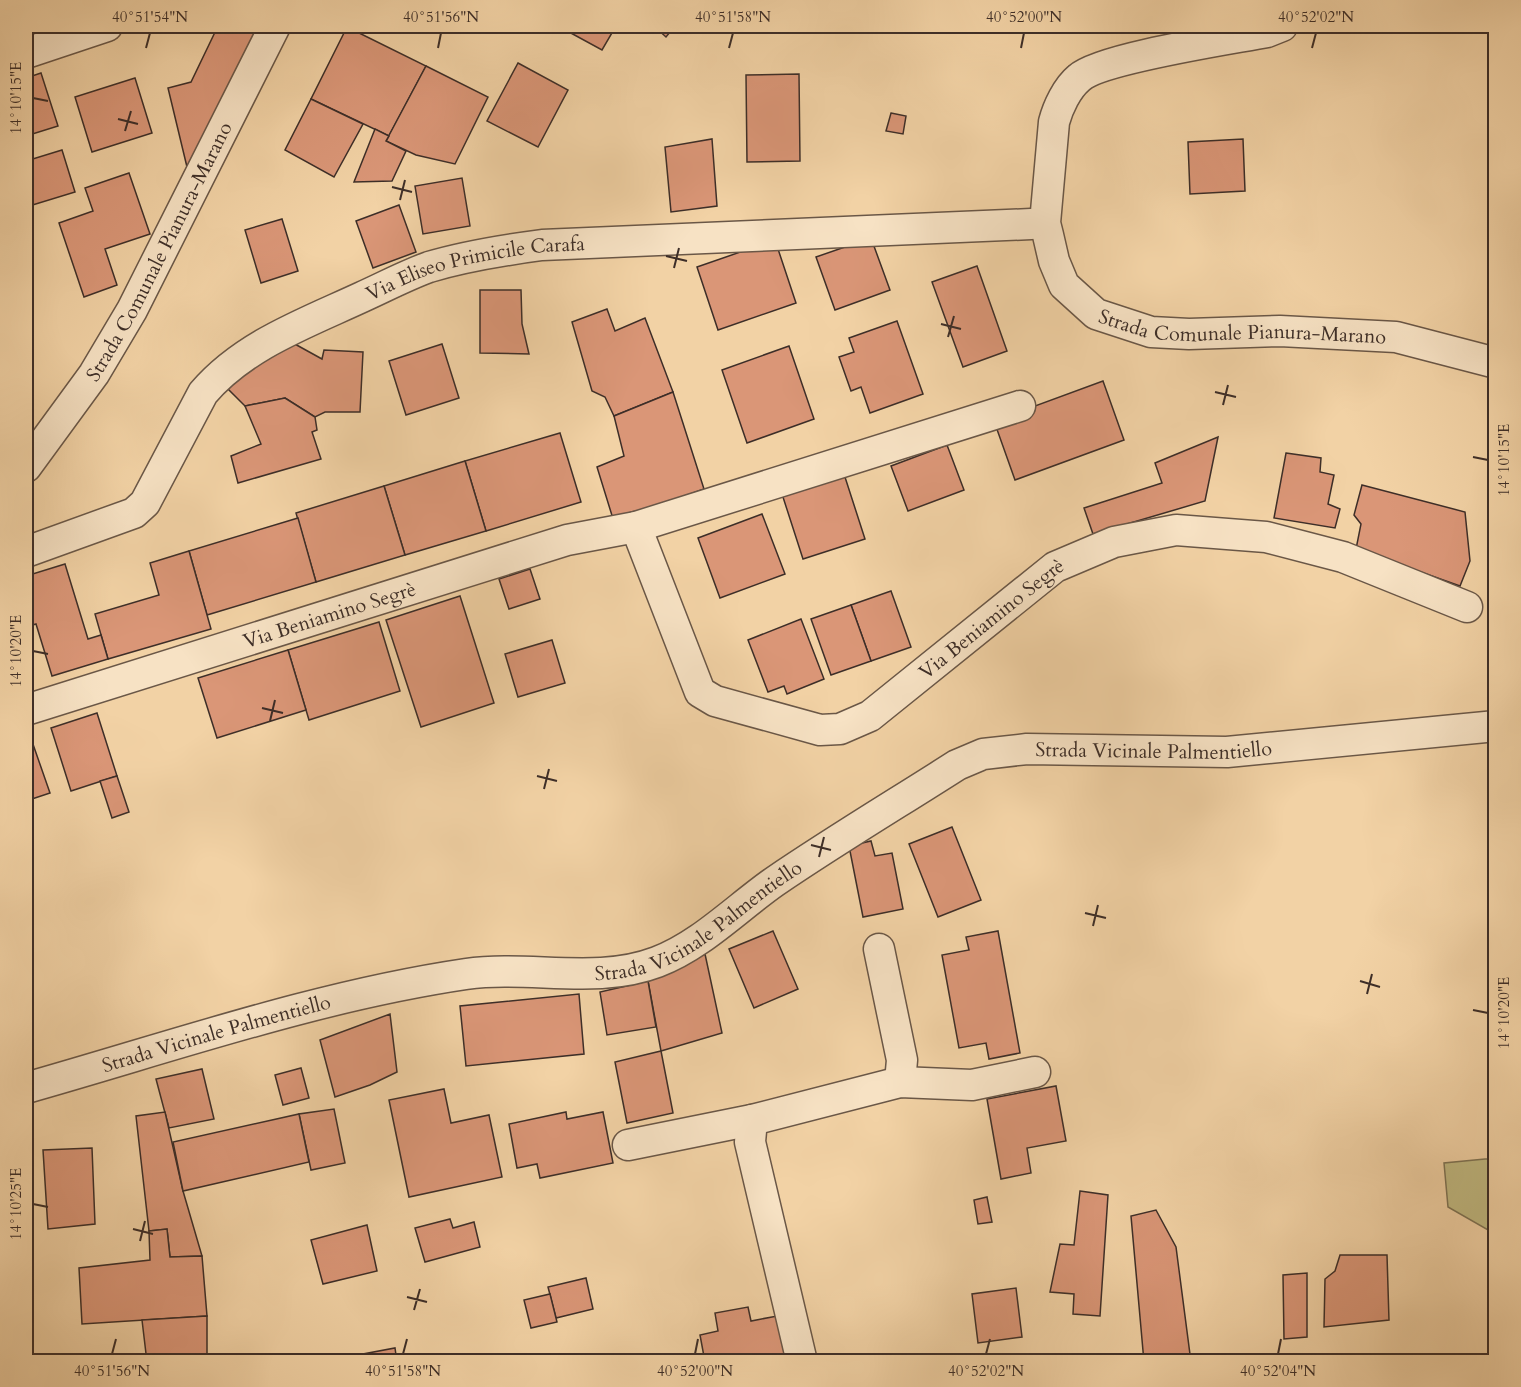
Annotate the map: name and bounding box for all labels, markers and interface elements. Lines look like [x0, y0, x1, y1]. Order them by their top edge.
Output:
text: 40°51'54"N [112, 7, 188, 27]
text: 40°51'56"N [403, 7, 479, 27]
text: 40°51'58"N [695, 7, 771, 27]
text: 40°52'00"N [986, 7, 1062, 27]
text: 40°52'02"N [1278, 7, 1354, 27]
text: 14°10'15"E [6, 62, 26, 134]
street label: Strada Comunale Pianura-Marano [80, 117, 239, 387]
street label: Via Eliseo Primicile Carafa [362, 230, 586, 307]
street label: Strada Comunale Pianura-Marano [1095, 303, 1387, 350]
text: 14°10'15"E [1494, 424, 1514, 496]
street label: Via Beniamino Segrè [913, 552, 1068, 685]
street label: Via Beniamino Segrè [240, 575, 419, 655]
text: 14°10'20"E [6, 615, 26, 687]
street label: Strada Vicinale Palmentiello [1035, 735, 1273, 766]
street label: Strada Vicinale Palmentiello [594, 854, 807, 987]
text: 14°10'20"E [1494, 977, 1514, 1049]
street label: Strada Vicinale Palmentiello [99, 989, 334, 1079]
text: 14°10'25"E [6, 1168, 26, 1240]
text: 40°51'56"N [74, 1361, 150, 1381]
text: 40°51'58"N [365, 1361, 441, 1381]
text: 40°52'00"N [657, 1361, 733, 1381]
text: 40°52'02"N [948, 1361, 1024, 1381]
text: 40°52'04"N [1240, 1361, 1316, 1381]

